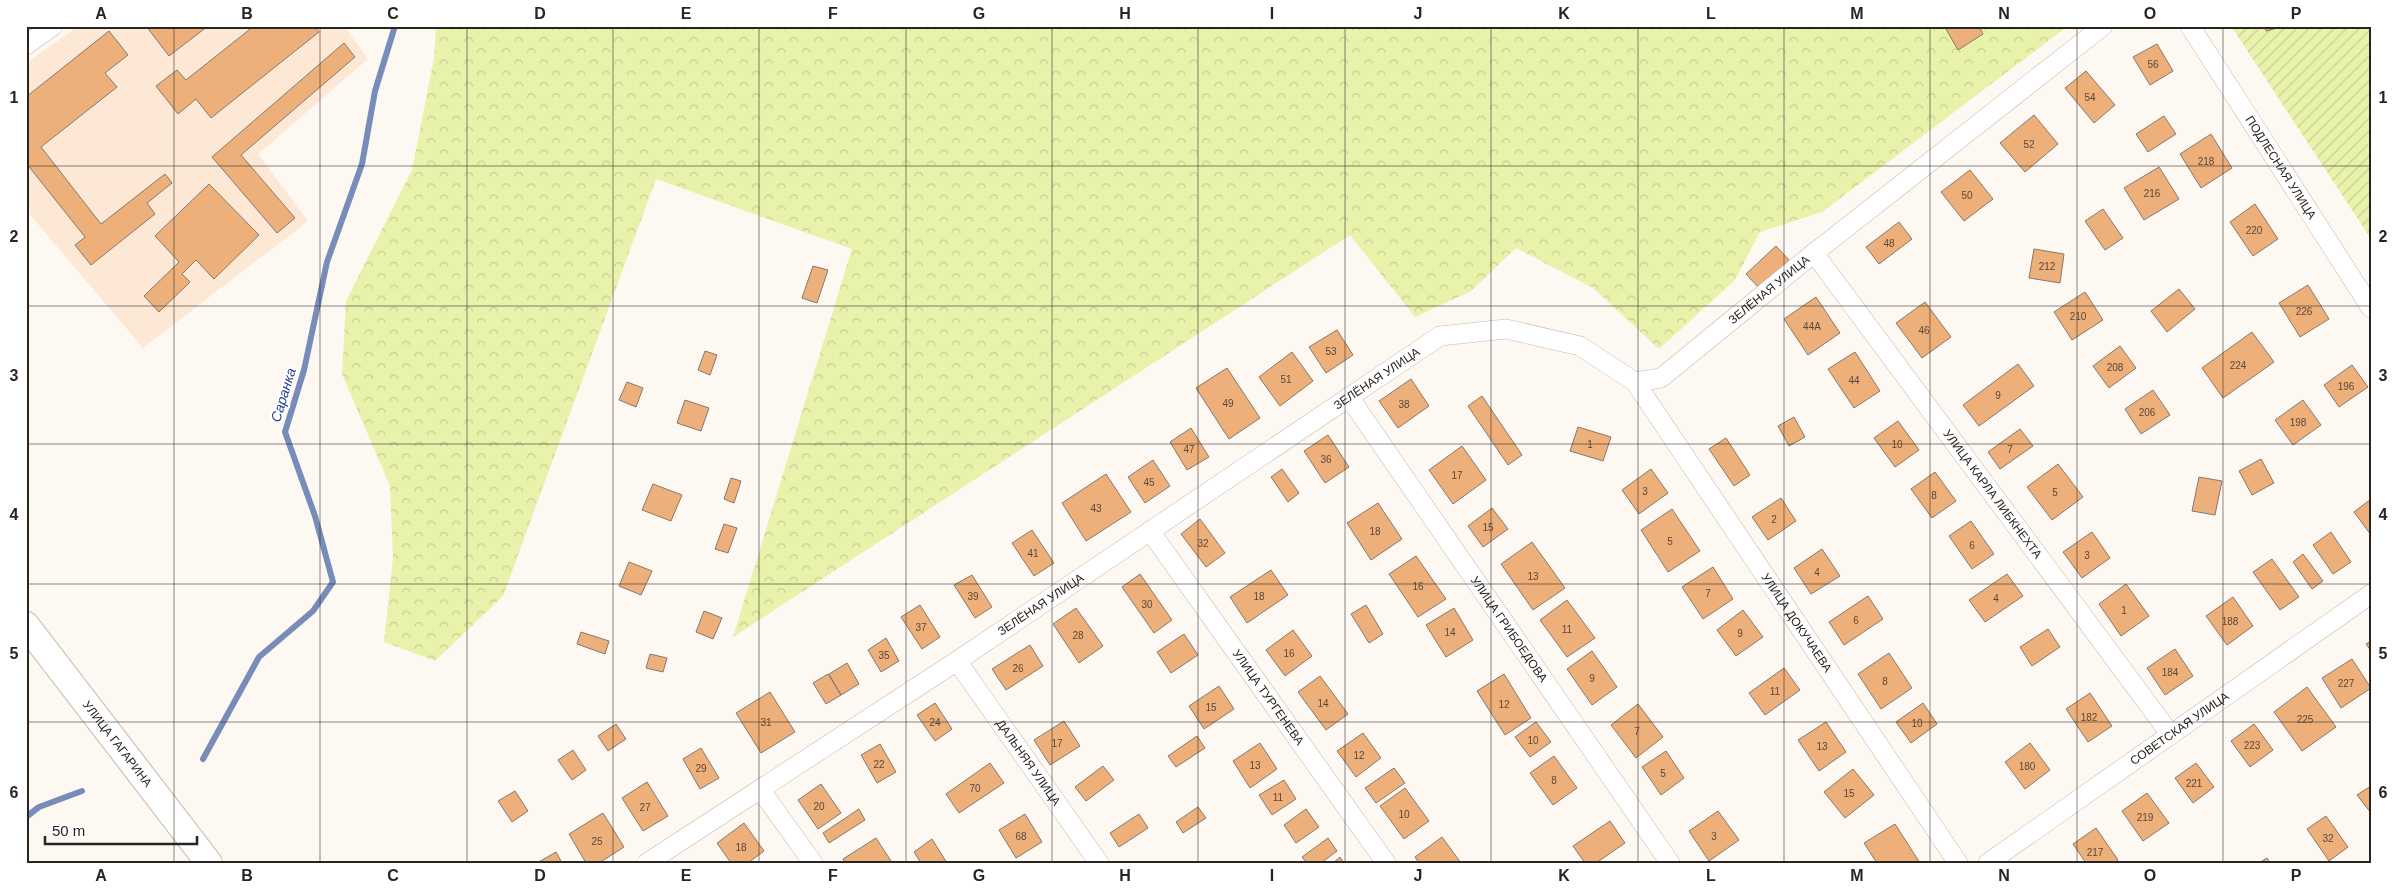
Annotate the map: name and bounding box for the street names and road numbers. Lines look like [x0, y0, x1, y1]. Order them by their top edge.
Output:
street label: ПОДЛЕСНАЯ УЛИЦА [2243, 113, 2319, 222]
street label: ЗЕЛЁНАЯ УЛИЦА [1726, 253, 1812, 327]
street label: ЗЕЛЁНАЯ УЛИЦА [1331, 345, 1422, 412]
street label: УЛИЦА КАРЛА ЛИБКНЕХТА [1940, 427, 2045, 561]
street label: ЗЕЛЁНАЯ УЛИЦА [995, 571, 1086, 638]
street label: УЛИЦА ДОКУЧАЕВА [1759, 571, 1835, 675]
street label: УЛИЦА ГРИБОЕДОВА [1468, 574, 1550, 685]
street label: УЛИЦА ТУРГЕНЕВА [1230, 647, 1307, 748]
street label: СОВЕТСКАЯ УЛИЦА [2127, 689, 2232, 768]
street label: УЛИЦА ГАГАРИНА [80, 698, 155, 790]
street label: ДАЛЬНЯЯ УЛИЦА [993, 717, 1063, 808]

